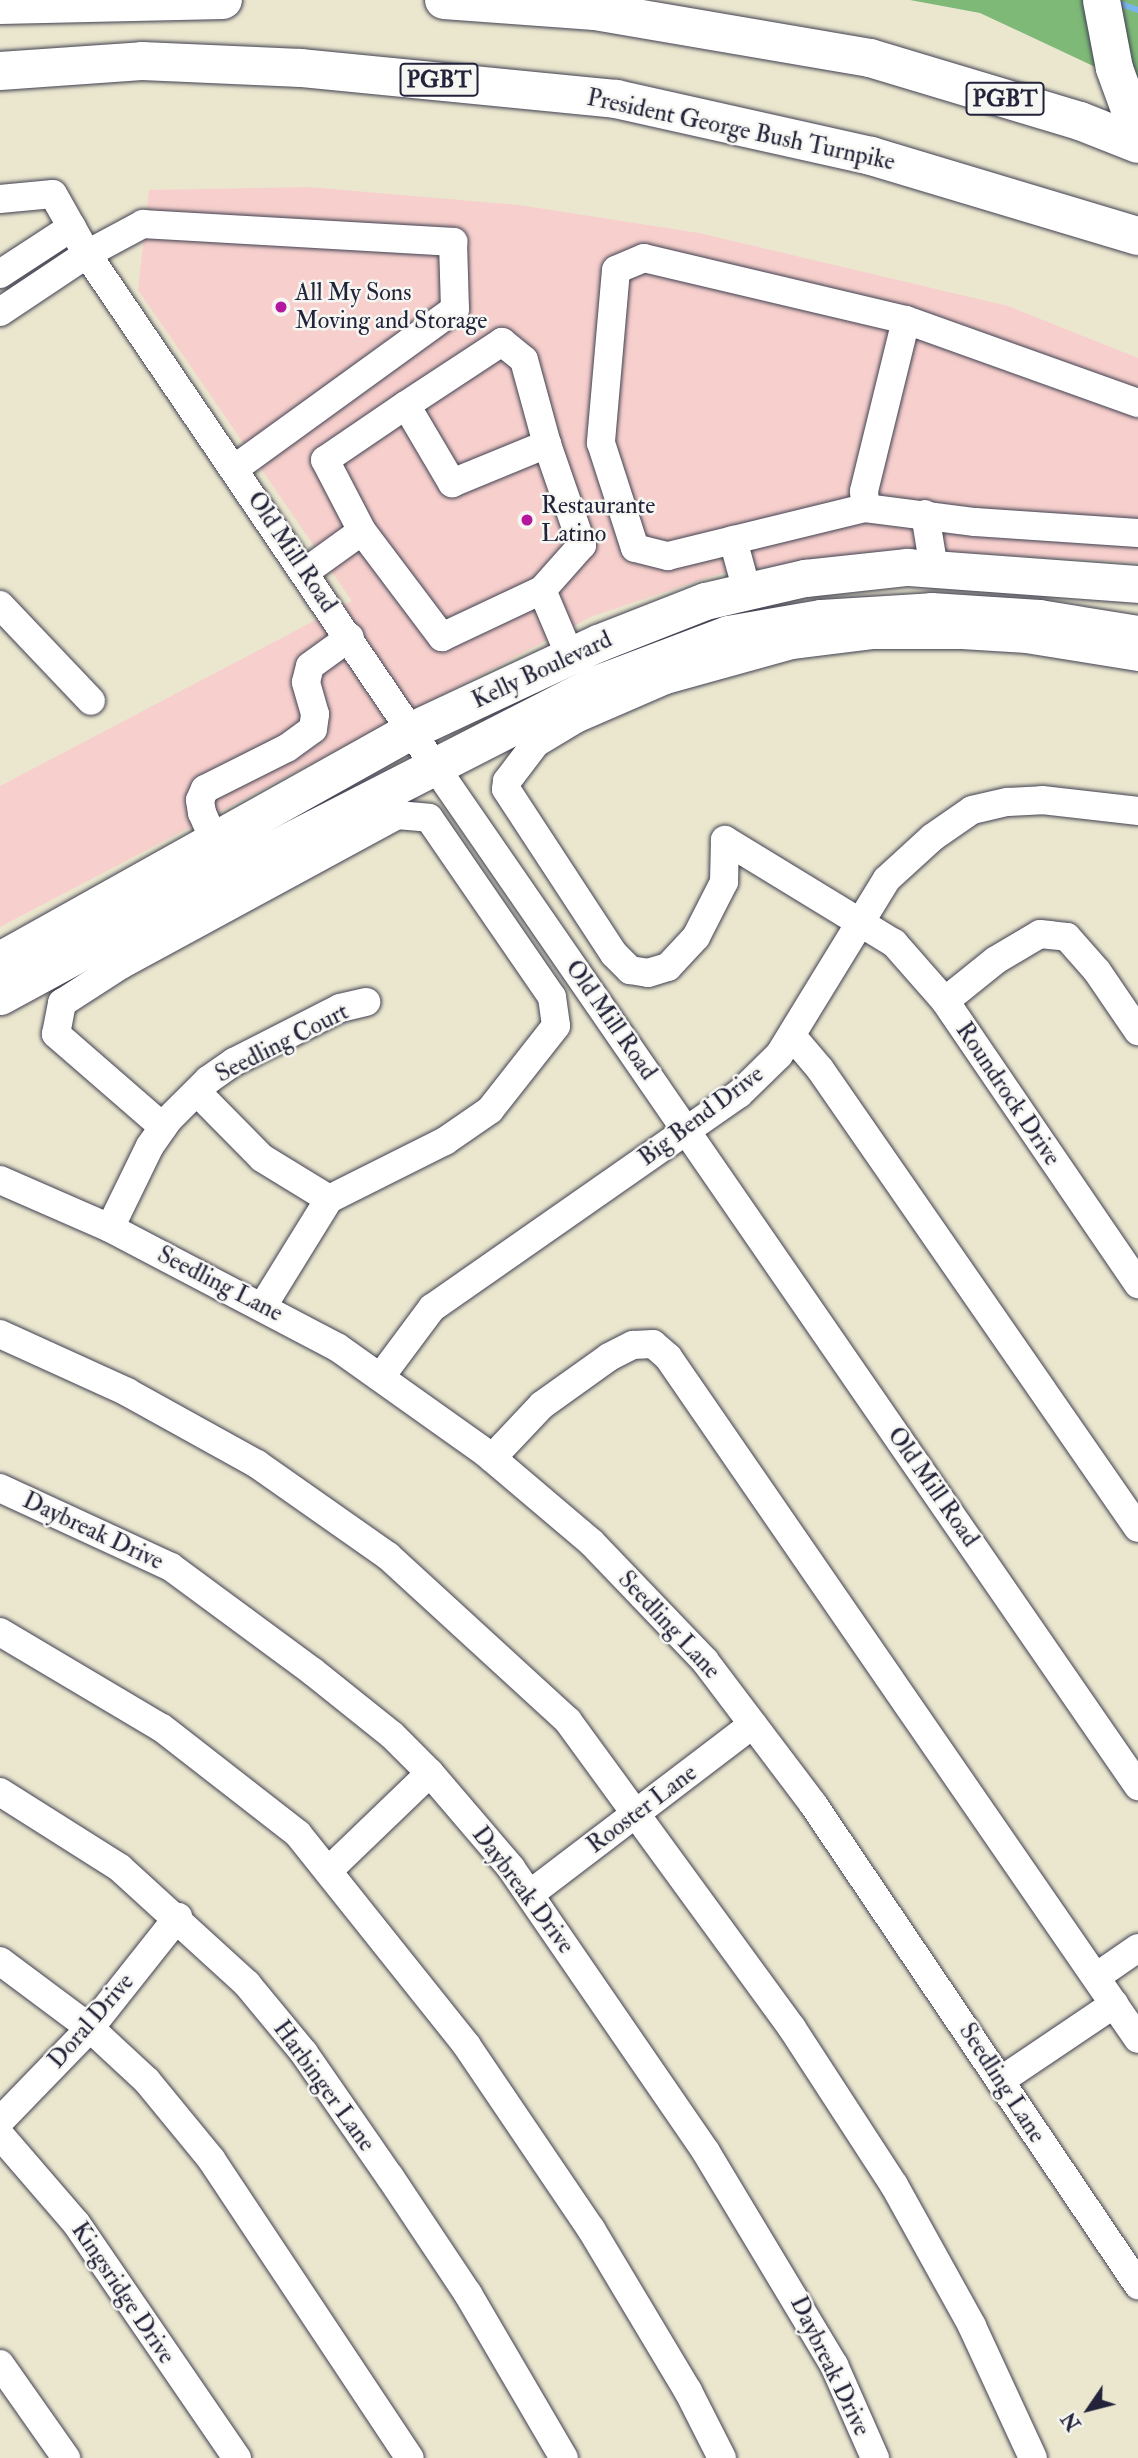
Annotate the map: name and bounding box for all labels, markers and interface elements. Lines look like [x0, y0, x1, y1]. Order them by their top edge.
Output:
road number: PGBT [399, 60, 479, 100]
road number: PGBT [965, 80, 1045, 118]
street label: President George Bush Turnpike [584, 83, 898, 177]
place label: All My Sons Moving and Storage [295, 279, 487, 335]
marker: All My Sons Moving and Storage [273, 299, 289, 315]
street label: Old Mill Road [241, 486, 343, 618]
place label: Restaurante Latino [541, 492, 655, 548]
marker: Restaurante Latino [519, 512, 535, 528]
street label: Kelly Boulevard [468, 625, 616, 715]
street label: Old Mill Road [559, 955, 663, 1085]
street label: Seedling Court [211, 997, 353, 1089]
street label: Roundrock Drive [949, 1017, 1067, 1171]
street label: Big Bend Drive [633, 1060, 769, 1172]
street label: Seedling Lane [153, 1240, 287, 1328]
street label: Old Mill Road [881, 1422, 985, 1552]
street label: Daybreak Drive [18, 1486, 168, 1576]
street label: Seedling Lane [612, 1565, 726, 1685]
street label: Rooster Lane [582, 1758, 702, 1860]
street label: Daybreak Drive [466, 1821, 580, 1959]
street label: Doral Drive [42, 1968, 140, 2074]
street label: Harbinger Lane [267, 2015, 381, 2157]
street label: Seedling Lane [953, 2018, 1051, 2148]
street label: Kingsridge Drive [65, 2217, 181, 2369]
street label: Daybreak Drive [784, 2292, 876, 2440]
north arrow [1054, 2374, 1124, 2444]
text: N [1057, 2407, 1087, 2435]

